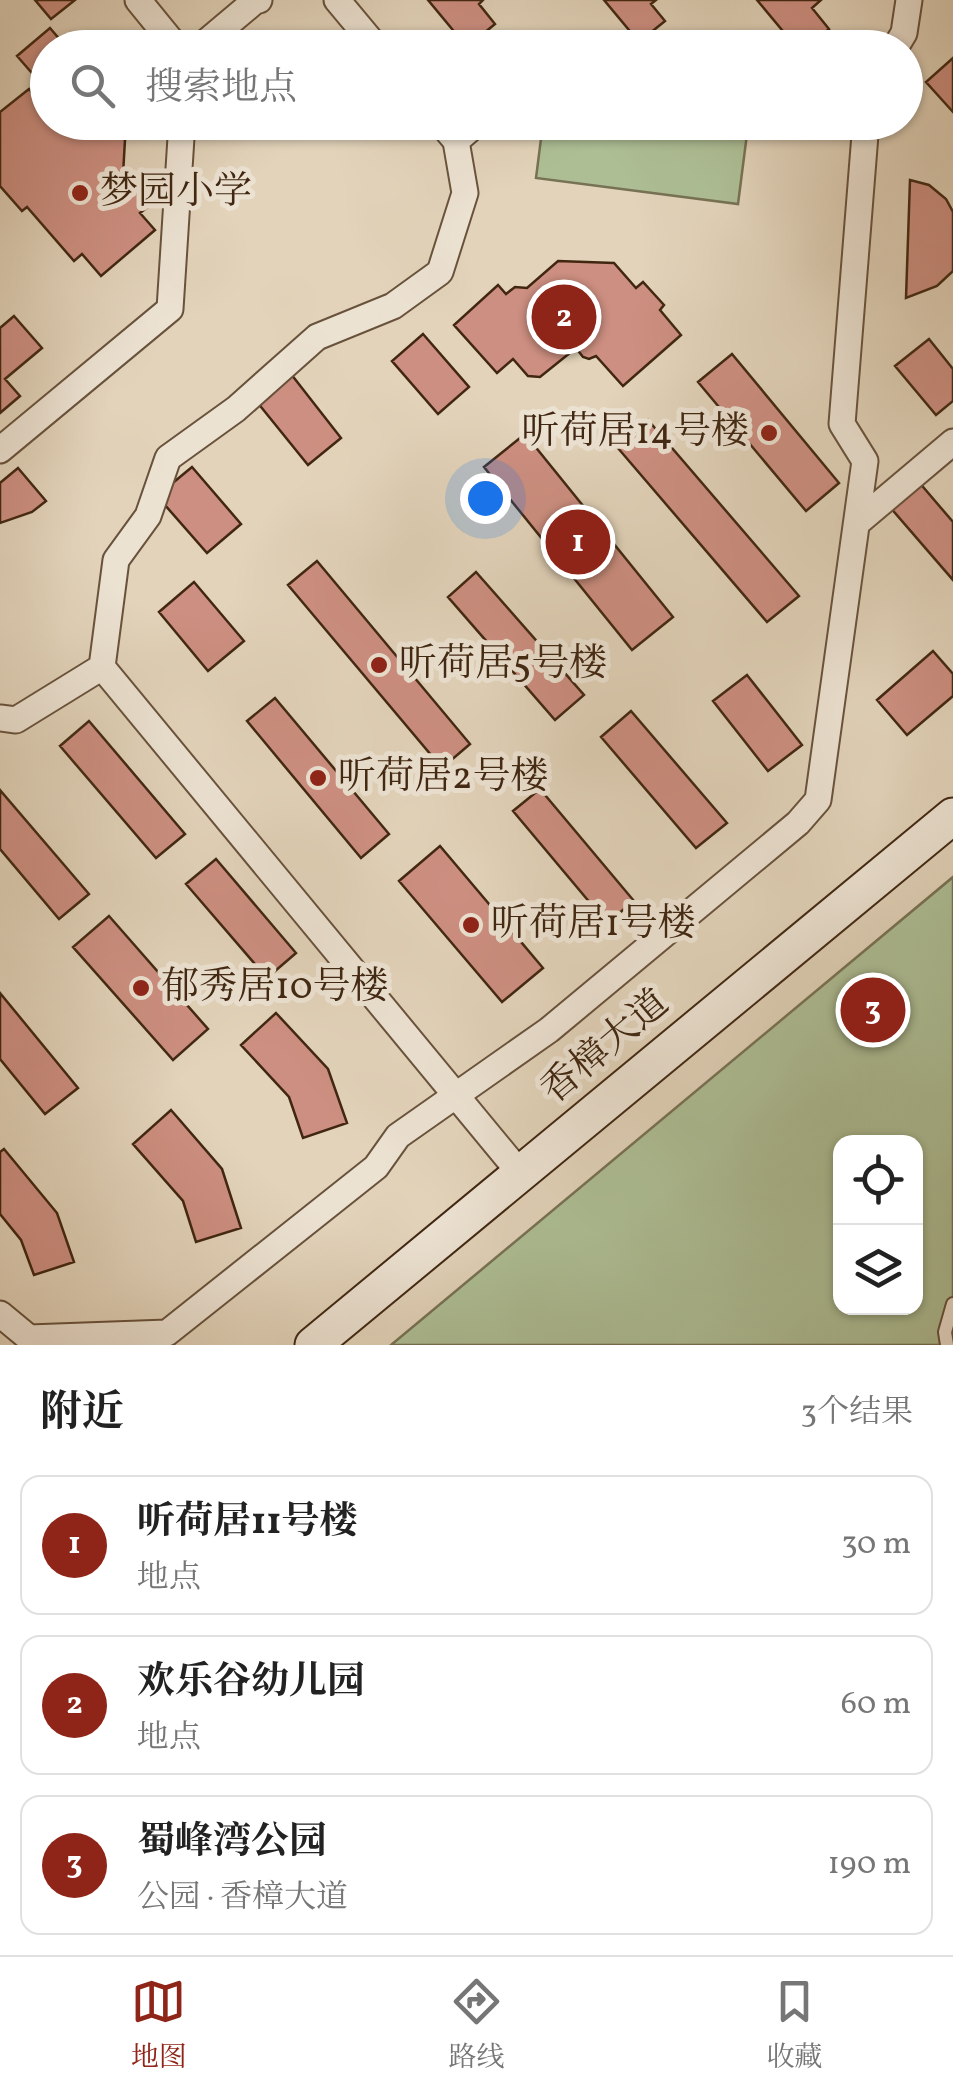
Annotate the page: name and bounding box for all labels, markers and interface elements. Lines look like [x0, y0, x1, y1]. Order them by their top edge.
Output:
search box [30, 30, 923, 140]
icon: search [65, 58, 120, 113]
text: 搜索地点 [145, 63, 297, 116]
place label: 梦园小学 [100, 167, 252, 220]
marker: 梦园小学 [69, 182, 91, 204]
pin: 2 [532, 280, 596, 354]
place label: 听荷居14号楼 [522, 407, 749, 460]
marker: 听荷居14号楼 [758, 422, 780, 444]
your location [460, 473, 511, 524]
pin: 1 [546, 504, 610, 580]
place label: 听荷居5号楼 [399, 639, 607, 692]
marker: 听荷居5号楼 [368, 654, 390, 676]
place label: 听荷居2号楼 [338, 752, 548, 805]
marker: 听荷居2号楼 [307, 767, 329, 789]
place label: 听荷居1号楼 [491, 899, 696, 952]
marker: 听荷居1号楼 [460, 914, 482, 936]
place label: 郁秀居10号楼 [161, 962, 389, 1015]
pin: 3 [840, 972, 906, 1048]
marker: 郁秀居10号楼 [130, 977, 152, 999]
street label: 香樟大道 [531, 979, 681, 1117]
map controls [833, 1135, 923, 1315]
button: locate [833, 1135, 923, 1225]
button: layers [833, 1225, 923, 1315]
text: 附近 [40, 1385, 124, 1444]
text: 3个结果 [801, 1392, 913, 1436]
text: 听荷居11号楼 [137, 1497, 358, 1550]
text: 1 [68, 1523, 81, 1567]
text: 30 m [841, 1523, 911, 1567]
text: 地点 [137, 1557, 201, 1601]
text: 欢乐谷幼儿园 [137, 1657, 365, 1710]
text: 2 [66, 1683, 83, 1727]
text: 60 m [841, 1683, 911, 1727]
text: 地点 [137, 1717, 201, 1761]
text: 蜀峰湾公园 [137, 1817, 327, 1870]
text: 3 [66, 1843, 83, 1887]
text: 190 m [827, 1843, 911, 1887]
text: 公园 · 香樟大道 [137, 1877, 348, 1921]
tab: 地图 [131, 1974, 187, 2078]
tab: 路线 [448, 1974, 504, 2078]
tab: 收藏 [766, 1974, 822, 2078]

